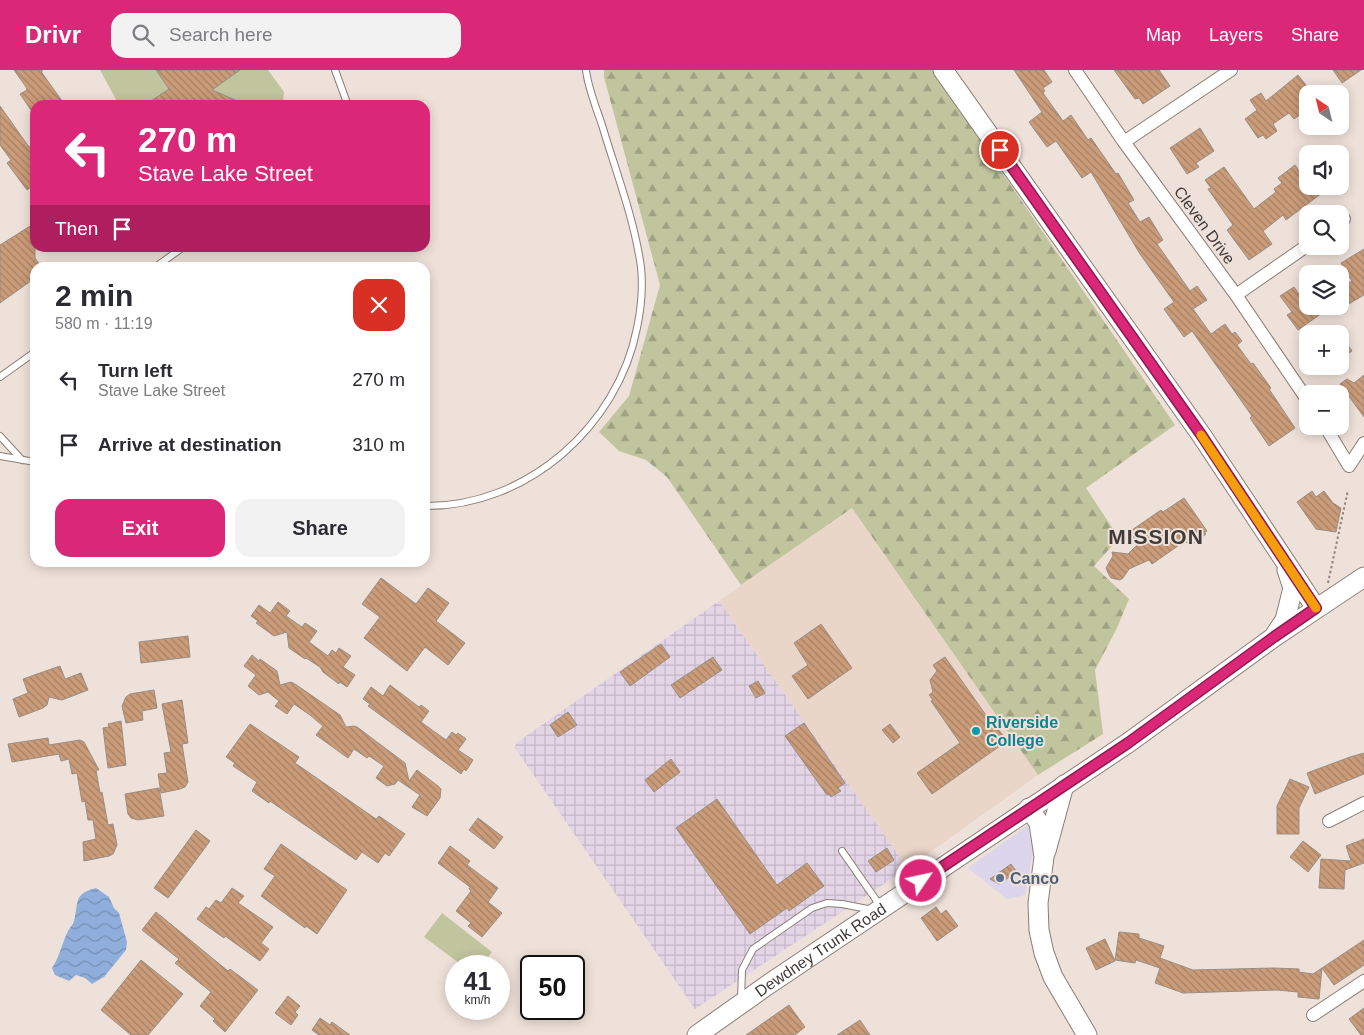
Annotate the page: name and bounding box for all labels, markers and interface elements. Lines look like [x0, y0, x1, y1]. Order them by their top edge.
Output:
search box [111, 13, 461, 58]
text: Drivr [25, 21, 81, 48]
icon: search [129, 21, 157, 49]
text: Search here [169, 24, 273, 45]
text: Map [1146, 25, 1181, 45]
text: Layers [1209, 25, 1263, 45]
text: Share [1291, 25, 1339, 45]
north arrow [1299, 85, 1349, 135]
map controls [1299, 85, 1349, 435]
icon: left [55, 120, 120, 185]
text: 270 m [138, 120, 237, 159]
pin [979, 129, 1021, 171]
icon: arrive [986, 136, 1014, 164]
button: sound [1299, 145, 1349, 195]
text: Stave Lake Street [138, 161, 313, 186]
street label: Cleven Drive [1171, 183, 1238, 267]
button: search [1299, 205, 1349, 255]
icon: arrive [108, 215, 136, 243]
text: Then [55, 218, 98, 239]
button: layers [1299, 265, 1349, 315]
text: 2 min [55, 279, 133, 312]
button: close [353, 279, 405, 331]
text: 580 m · 11:19 [55, 315, 153, 332]
button: + [1299, 325, 1349, 375]
text: Turn left [98, 360, 173, 381]
icon: left [55, 366, 83, 394]
text: 270 m [352, 369, 405, 390]
text: Stave Lake Street [98, 382, 225, 399]
button: − [1299, 385, 1349, 435]
icon: arrive [55, 431, 83, 459]
text: Arrive at destination [98, 434, 282, 455]
text: 310 m [352, 434, 405, 455]
button: Exit [55, 499, 225, 557]
button: Share [235, 499, 405, 557]
district label: MISSION [1108, 525, 1204, 548]
place label: Riverside College [986, 714, 1058, 749]
marker: Riverside College [970, 725, 982, 737]
position arrow [894, 854, 946, 906]
place label: Canco [1010, 870, 1059, 887]
marker: Canco [994, 872, 1006, 884]
street label: Dewdney Trunk Road [752, 900, 889, 1000]
speed limit sign: 50 [520, 955, 585, 1020]
text: 41 [464, 967, 491, 995]
text: km/h [464, 993, 491, 1007]

